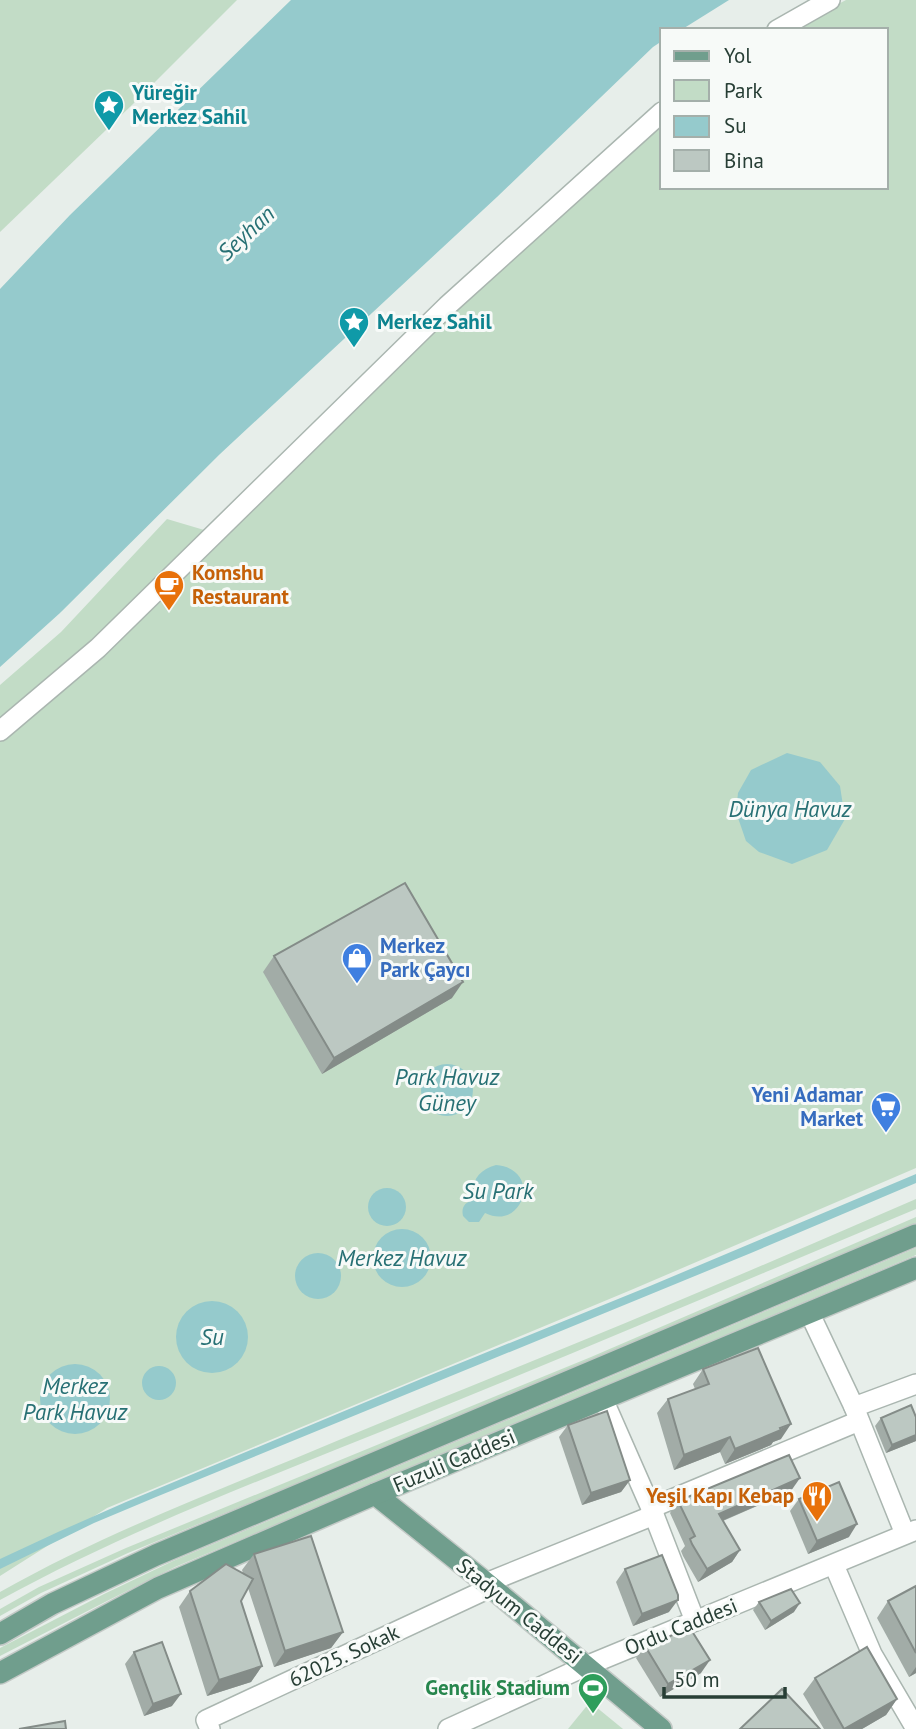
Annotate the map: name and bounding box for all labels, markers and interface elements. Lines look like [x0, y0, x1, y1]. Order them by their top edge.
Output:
legend [660, 28, 888, 189]
text: Yol [724, 42, 751, 69]
text: Park [724, 77, 763, 104]
place label: Yüreğir Merkez Sahil [131, 79, 247, 130]
place icon: Yüreğir Merkez Sahil [92, 88, 126, 132]
text: Su [724, 112, 746, 139]
text: Bina [724, 147, 764, 174]
water label: Seyhan [211, 199, 280, 266]
place icon: Merkez Sahil [337, 305, 371, 349]
place label: Merkez Sahil [377, 308, 492, 335]
place label: Komshu Restaurant [192, 559, 289, 610]
cafe icon: Komshu Restaurant [152, 568, 186, 612]
water label: Dünya Havuz [729, 794, 853, 823]
place label: Merkez Park Çaycı [380, 932, 470, 983]
shop icon: Merkez Park Çaycı [340, 941, 374, 985]
water label: Park Havuz Güney [395, 1062, 500, 1117]
place label: Yeni Adamar Market [750, 1081, 864, 1132]
supermarket icon: Yeni Adamar Market [869, 1090, 903, 1134]
water label: Su Park [463, 1176, 535, 1205]
water label: Merkez Havuz [337, 1243, 468, 1272]
water label: Su [200, 1322, 224, 1351]
water label: Merkez Park Havuz [23, 1371, 128, 1426]
street label: Fuzuli Caddesi [389, 1423, 519, 1498]
restaurant icon: Yeşil Kapı Kebap [800, 1479, 834, 1523]
place label: Yeşil Kapı Kebap [645, 1482, 794, 1509]
street label: Stadyum Caddesi [451, 1552, 587, 1669]
street label: Ordu Caddesi [620, 1592, 741, 1661]
street label: 62025. Sokak [284, 1618, 403, 1693]
scale bar [664, 1656, 785, 1700]
text: 50 m [674, 1666, 720, 1693]
sports icon: Gençlik Stadium [576, 1671, 610, 1715]
place label: Gençlik Stadium [425, 1674, 570, 1701]

